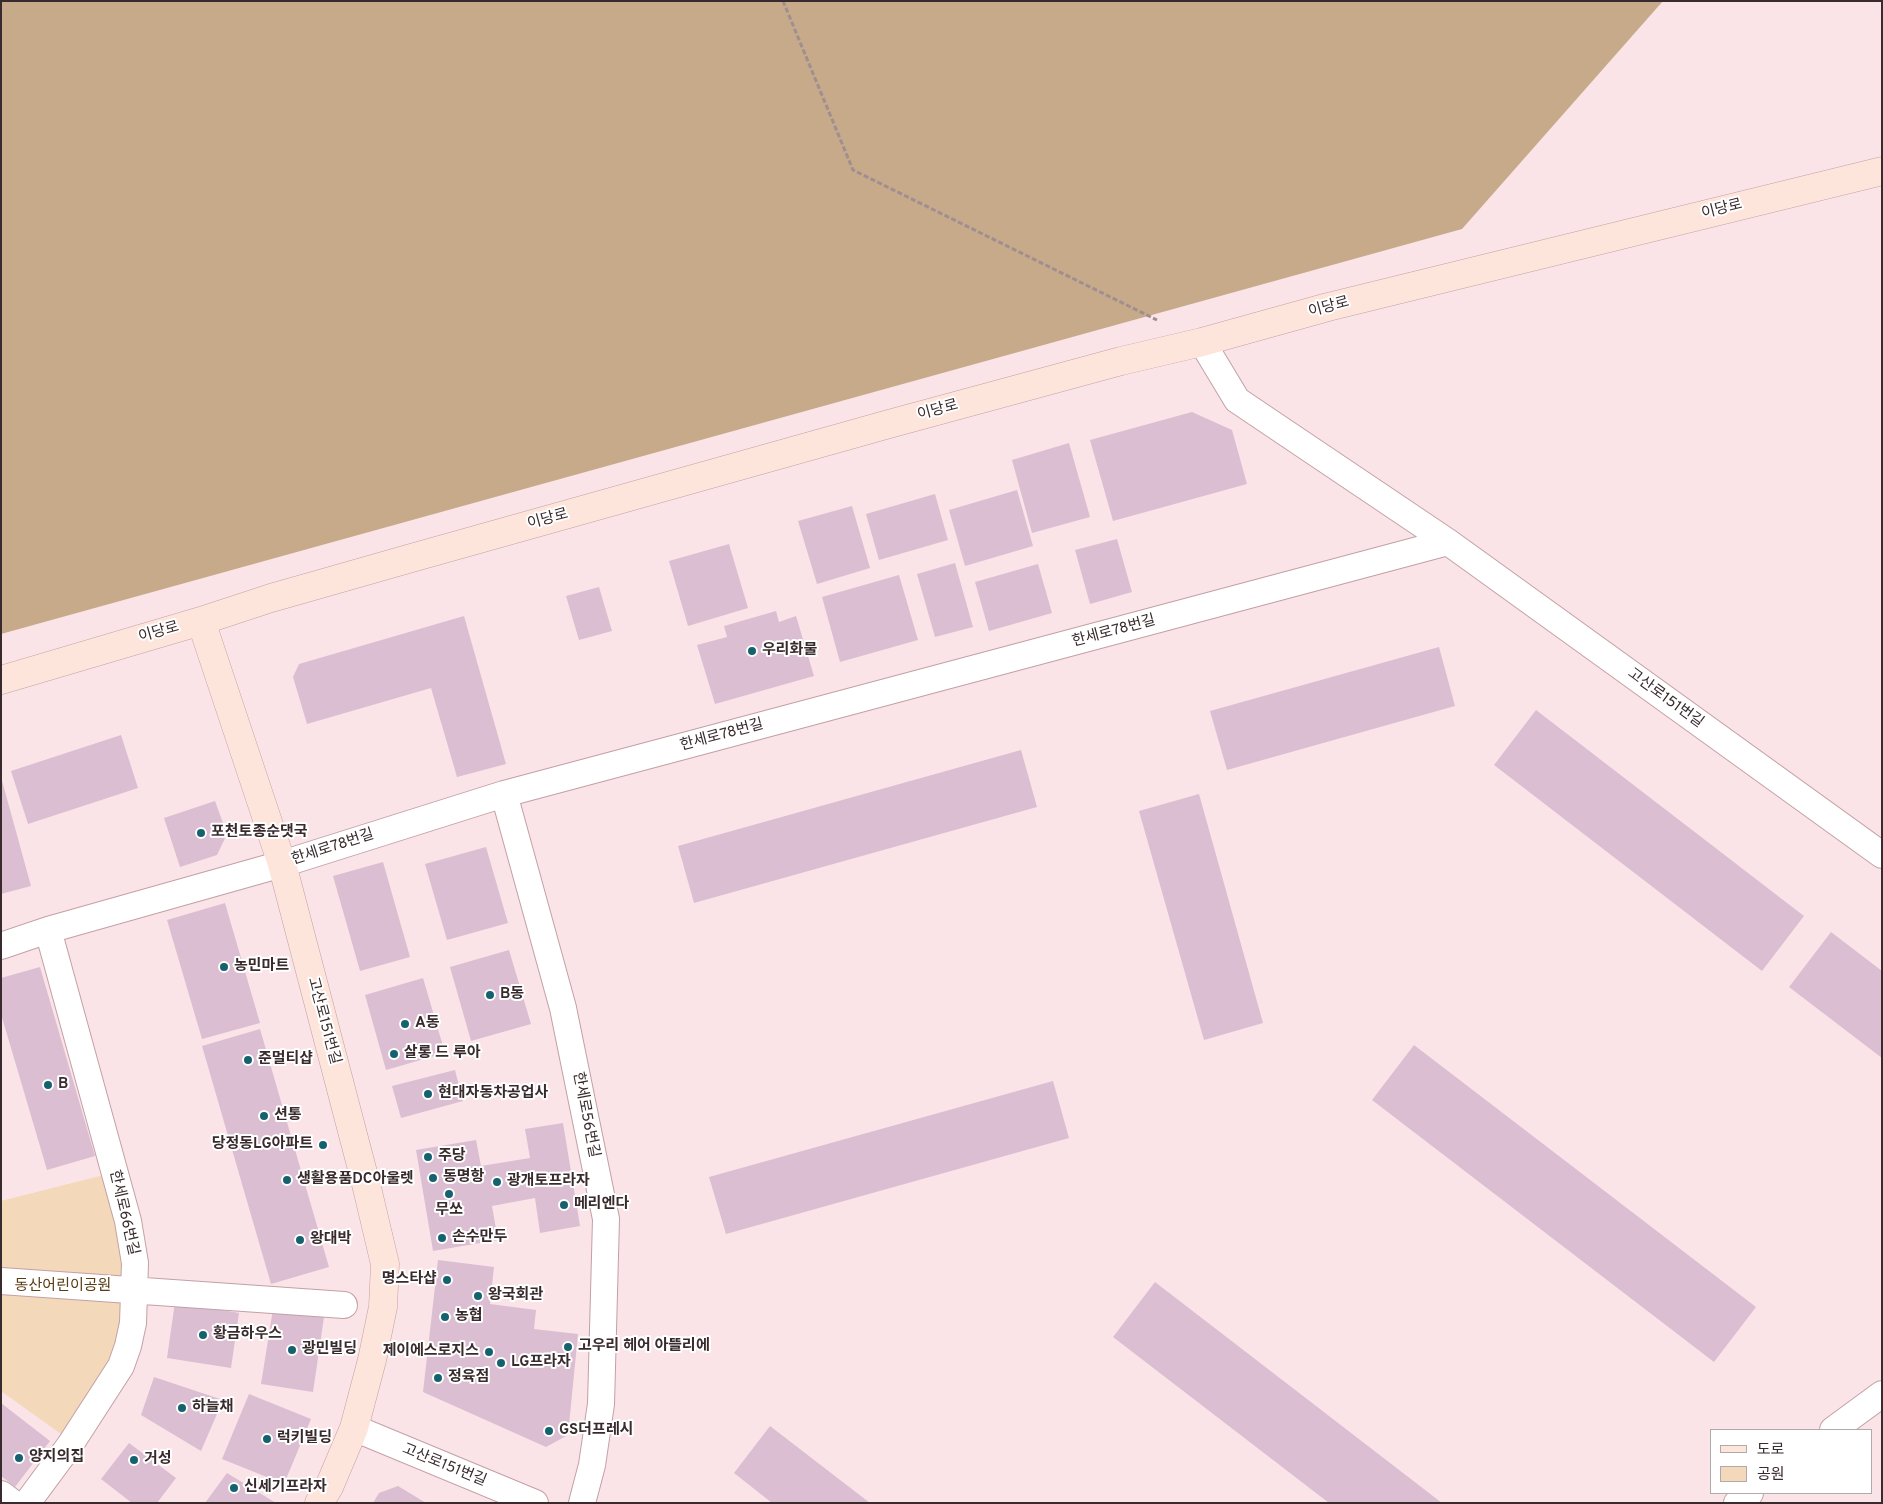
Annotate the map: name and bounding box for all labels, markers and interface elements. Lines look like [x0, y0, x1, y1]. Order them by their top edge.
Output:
street label: 이당로 [1700, 196, 1744, 224]
street label: 이당로 [1307, 294, 1351, 322]
street label: 이당로 [916, 397, 960, 425]
street label: 이당로 [526, 506, 570, 534]
street label: 한세로78번길 [1070, 612, 1158, 652]
street label: 이당로 [137, 619, 181, 647]
place label: 우리화물 [762, 642, 817, 660]
marker: 우리화물 [746, 645, 758, 657]
street label: 고산로151번길 [1624, 665, 1706, 733]
street label: 한세로78번길 [678, 716, 766, 756]
place label: 포천토종순댓국 [211, 824, 308, 842]
street label: 한세로78번길 [290, 826, 376, 870]
marker: 포천토종순댓국 [195, 827, 207, 839]
place label: 농민마트 [234, 958, 289, 976]
marker: 농민마트 [218, 961, 230, 973]
street label: 고산로151번길 [303, 975, 343, 1067]
place label: B동 [500, 986, 524, 1004]
marker: B동 [484, 989, 496, 1001]
place label: A동 [415, 1015, 440, 1033]
marker: A동 [399, 1018, 411, 1030]
place label: 살롱 드 루아 [404, 1045, 480, 1063]
marker: 살롱 드 루아 [388, 1048, 400, 1060]
place label: 준멀티샵 [258, 1051, 313, 1069]
marker: 준멀티샵 [242, 1054, 254, 1066]
street label: 한세로56번길 [568, 1070, 602, 1160]
place label: B [58, 1076, 68, 1094]
marker: B [42, 1079, 54, 1091]
place label: 현대자동차공업사 [438, 1085, 548, 1103]
marker: 현대자동차공업사 [422, 1088, 434, 1100]
place label: 션통 [274, 1107, 302, 1125]
marker: 션통 [258, 1110, 270, 1122]
place label: 당정동LG아파트 [212, 1136, 313, 1154]
marker: 당정동LG아파트 [317, 1139, 329, 1151]
place label: 주당 [438, 1148, 466, 1166]
marker: 주당 [422, 1151, 434, 1163]
street label: 한세로66번길 [104, 1169, 142, 1257]
place label: 동명항 [443, 1169, 484, 1187]
place label: 생활용품DC아울렛 [297, 1171, 414, 1189]
marker: 동명항 [427, 1172, 439, 1184]
place label: 광개토프라자 [507, 1173, 590, 1191]
marker: 생활용품DC아울렛 [281, 1174, 293, 1186]
marker: 광개토프라자 [491, 1176, 503, 1188]
marker: 무쏘 [443, 1188, 455, 1200]
place label: 메리엔다 [574, 1196, 629, 1214]
marker: 메리엔다 [558, 1199, 570, 1211]
place label: 무쏘 [435, 1202, 463, 1220]
place label: 손수만두 [452, 1229, 507, 1247]
place label: 왕대박 [310, 1231, 351, 1249]
marker: 손수만두 [436, 1232, 448, 1244]
marker: 왕대박 [294, 1234, 306, 1246]
place label: 명스타샵 [382, 1271, 437, 1289]
marker: 명스타샵 [441, 1274, 453, 1286]
park label: 동산어린이공원 [15, 1278, 111, 1296]
place label: 왕국회관 [488, 1287, 543, 1305]
marker: 왕국회관 [472, 1290, 484, 1302]
place label: 농협 [455, 1308, 483, 1326]
marker: 농협 [439, 1311, 451, 1323]
place label: 황금하우스 [213, 1326, 282, 1344]
marker: 황금하우스 [197, 1329, 209, 1341]
place label: 고우리 헤어 아뜰리에 [578, 1338, 710, 1356]
place label: 광민빌딩 [302, 1341, 357, 1359]
marker: 고우리 헤어 아뜰리에 [562, 1341, 574, 1353]
place label: 제이에스로지스 [382, 1343, 479, 1361]
marker: 광민빌딩 [286, 1344, 298, 1356]
marker: 제이에스로지스 [483, 1346, 495, 1358]
place label: LG프라자 [511, 1354, 571, 1372]
marker: LG프라자 [495, 1357, 507, 1369]
place label: 정육점 [448, 1369, 489, 1387]
marker: 정육점 [432, 1372, 444, 1384]
place label: 하늘채 [192, 1399, 233, 1417]
marker: 하늘채 [176, 1402, 188, 1414]
place label: GS더프레시 [559, 1422, 633, 1440]
marker: GS더프레시 [543, 1425, 555, 1437]
legend [1710, 1429, 1873, 1494]
place label: 럭키빌딩 [277, 1430, 332, 1448]
marker: 럭키빌딩 [261, 1433, 273, 1445]
street label: 고산로151번길 [399, 1441, 489, 1491]
text: 도로 [1757, 1441, 1785, 1460]
place label: 양지의집 [29, 1449, 84, 1467]
place label: 거성 [144, 1451, 172, 1469]
marker: 양지의집 [13, 1452, 25, 1464]
marker: 거성 [128, 1454, 140, 1466]
text: 공원 [1757, 1466, 1785, 1485]
place label: 신세기프라자 [244, 1479, 327, 1497]
marker: 신세기프라자 [228, 1482, 240, 1494]

